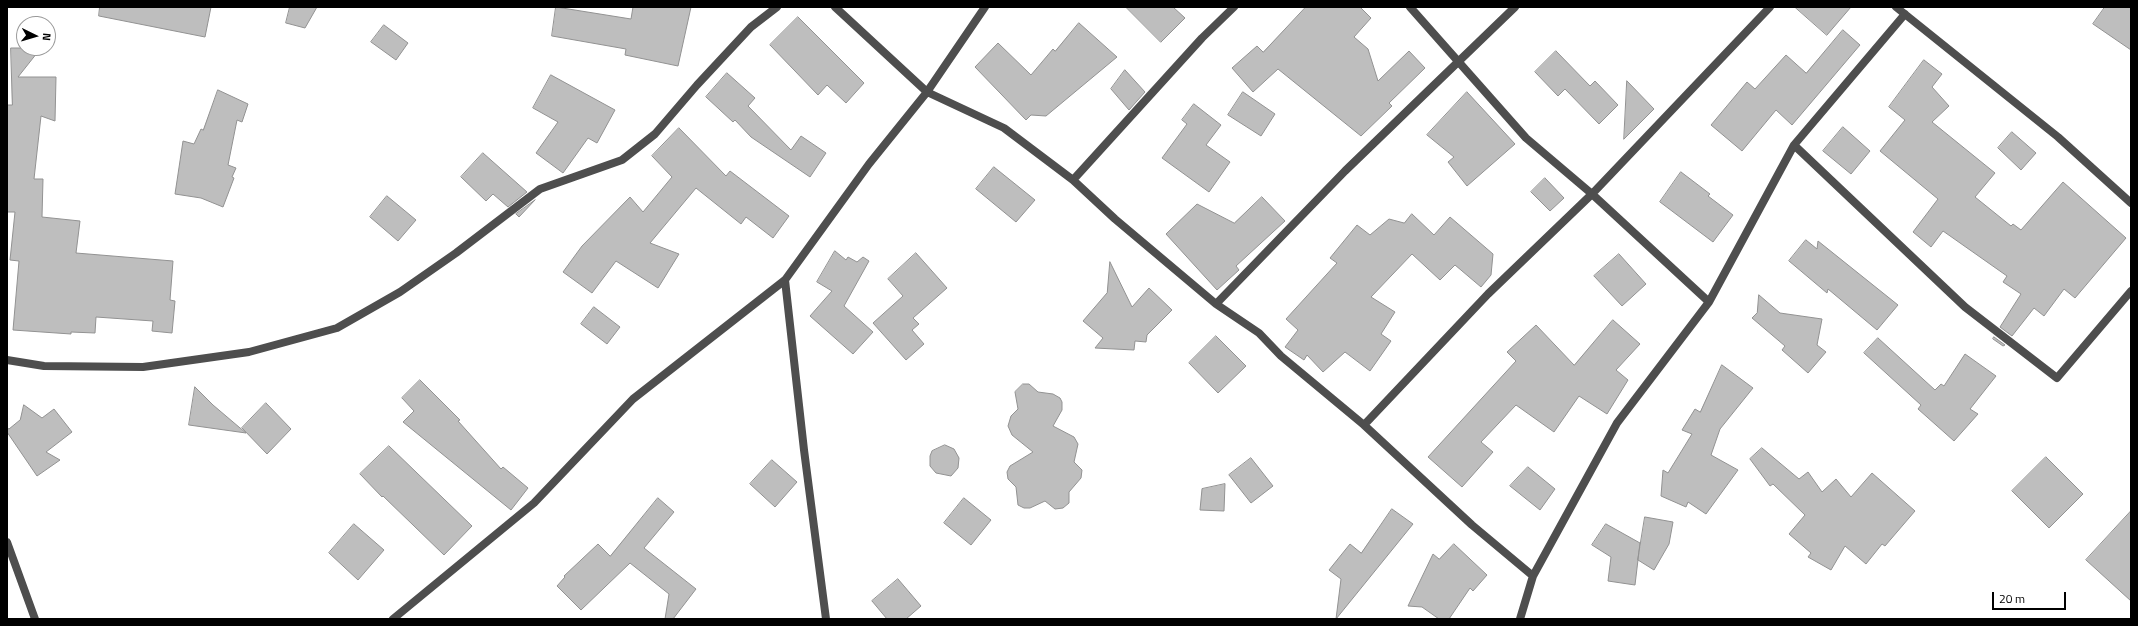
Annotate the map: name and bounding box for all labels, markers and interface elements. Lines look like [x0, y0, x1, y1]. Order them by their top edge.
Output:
north arrow [16, 16, 56, 56]
text: N [39, 32, 55, 41]
scale bar [1994, 584, 2068, 610]
text: 20 m [1999, 589, 2025, 608]

